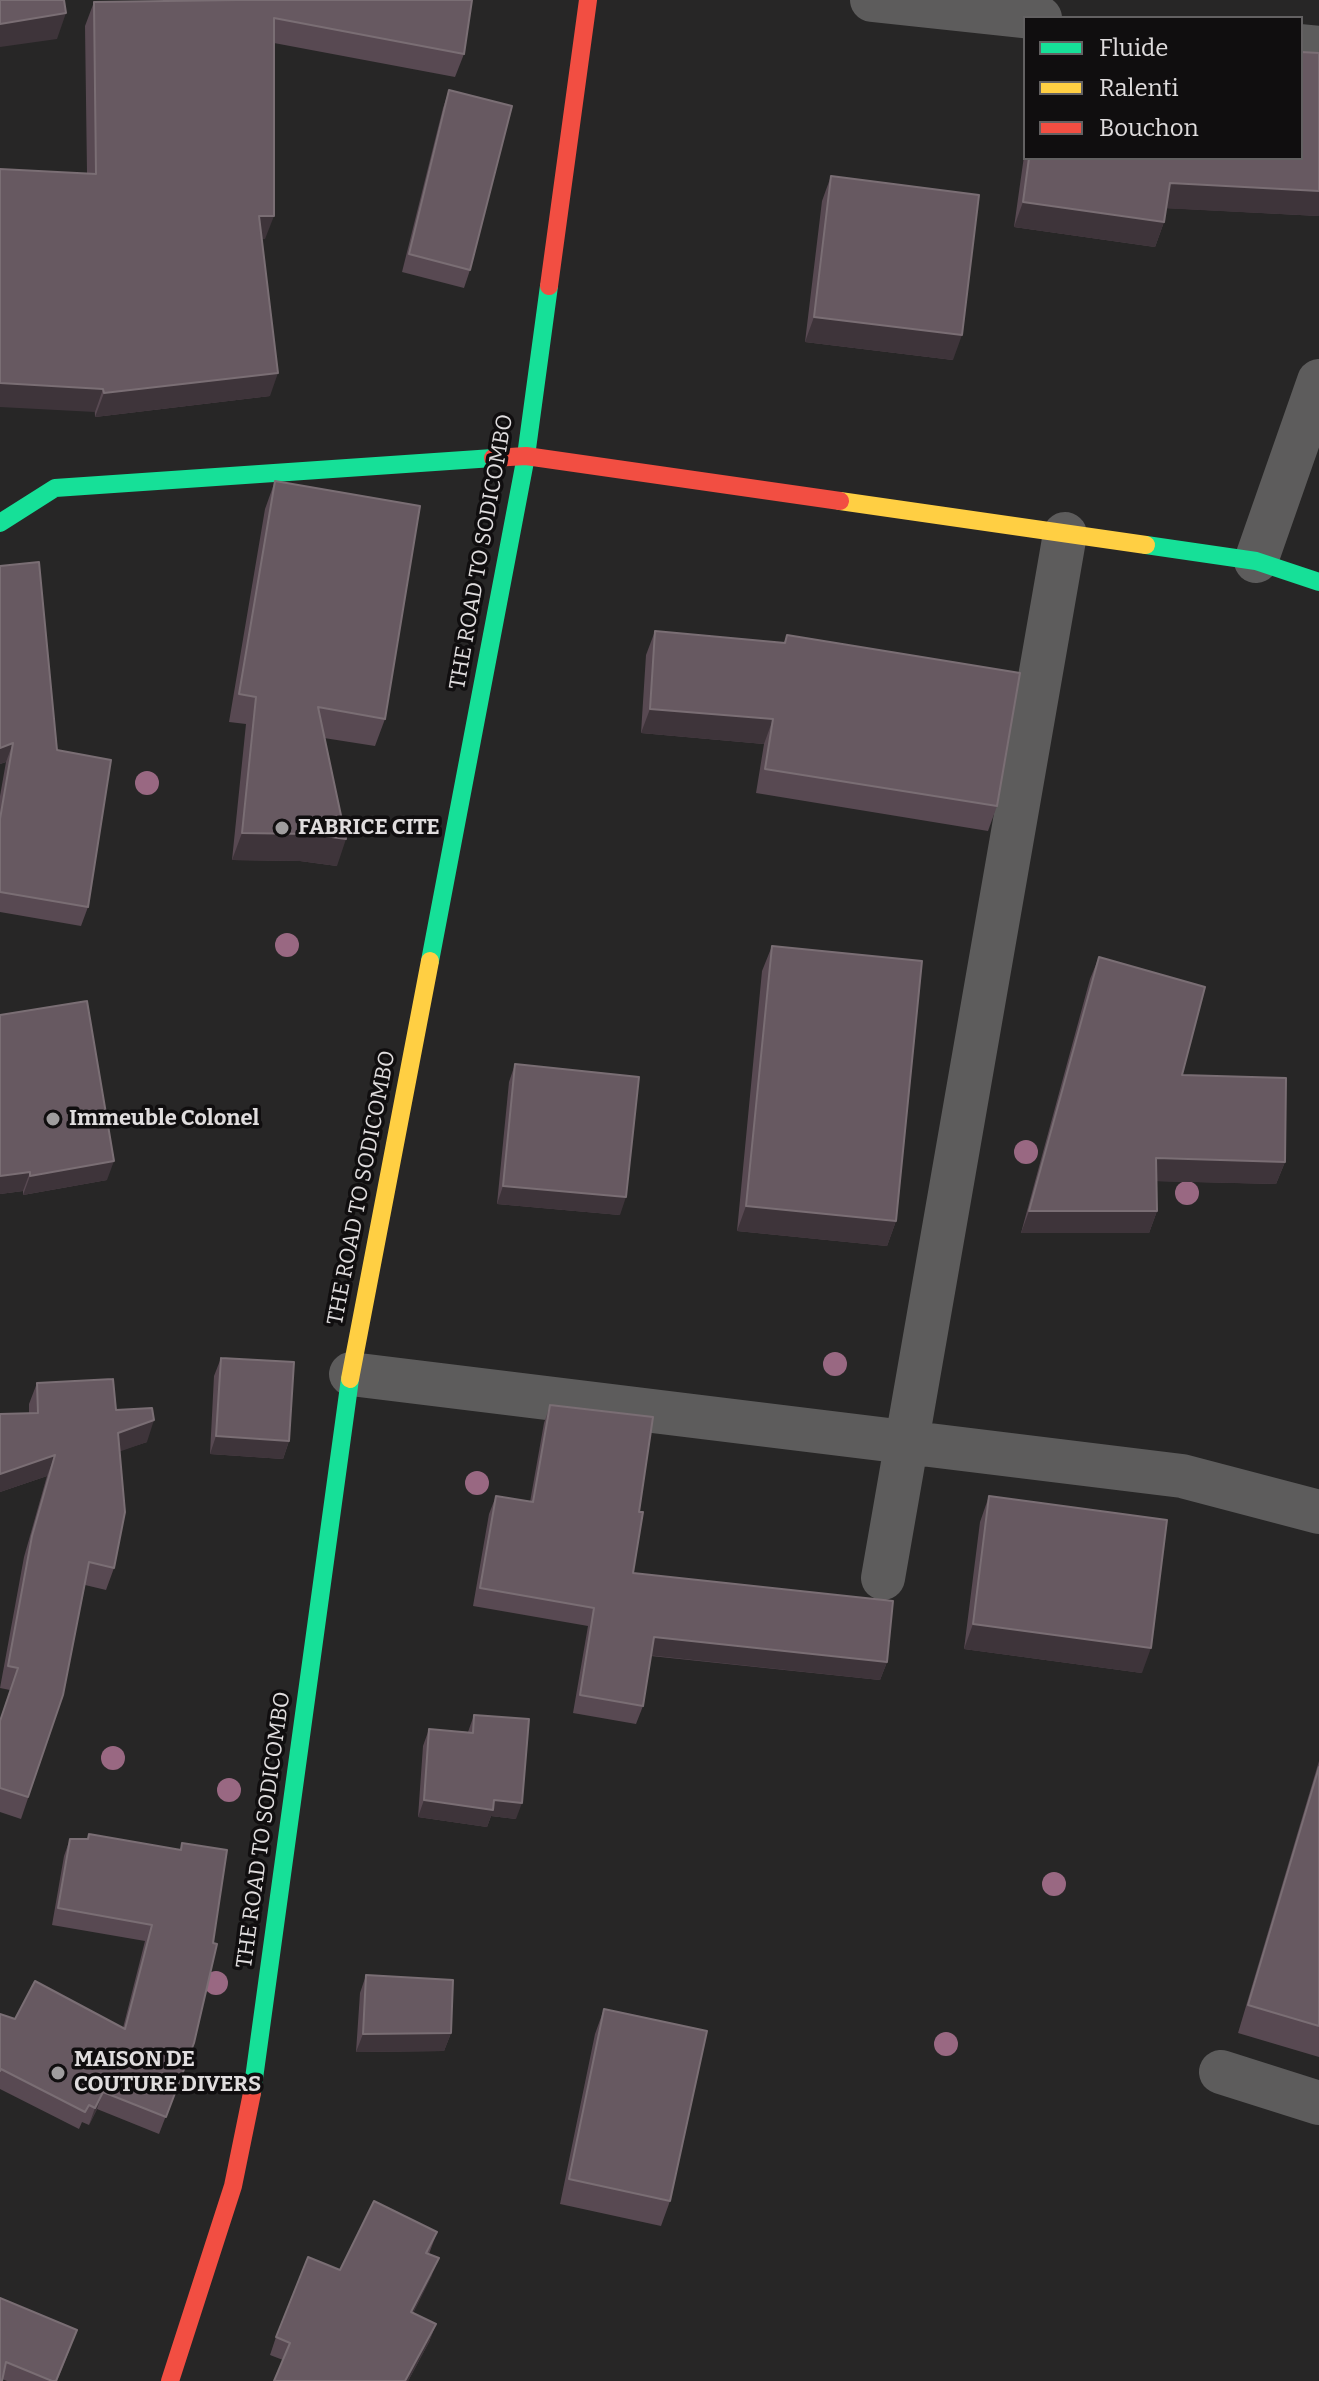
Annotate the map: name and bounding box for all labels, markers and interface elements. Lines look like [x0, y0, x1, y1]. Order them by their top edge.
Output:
legend [1023, 16, 1303, 160]
text: Fluide [1099, 34, 1168, 62]
text: Ralenti [1099, 74, 1179, 102]
text: Bouchon [1099, 114, 1199, 142]
street label: THE ROAD TO SODICOMBO [445, 412, 519, 692]
place label: FABRICE CITE [298, 815, 440, 841]
marker: FABRICE CITE [273, 819, 291, 837]
street label: THE ROAD TO SODICOMBO [322, 1049, 402, 1327]
place label: Immeuble Colonel [69, 1106, 259, 1132]
marker: Immeuble Colonel [44, 1110, 62, 1128]
street label: THE ROAD TO SODICOMBO [232, 1690, 296, 1970]
place label: MAISON DE COUTURE DIVERS [74, 2047, 261, 2098]
marker: MAISON DE COUTURE DIVERS [49, 2064, 67, 2082]

